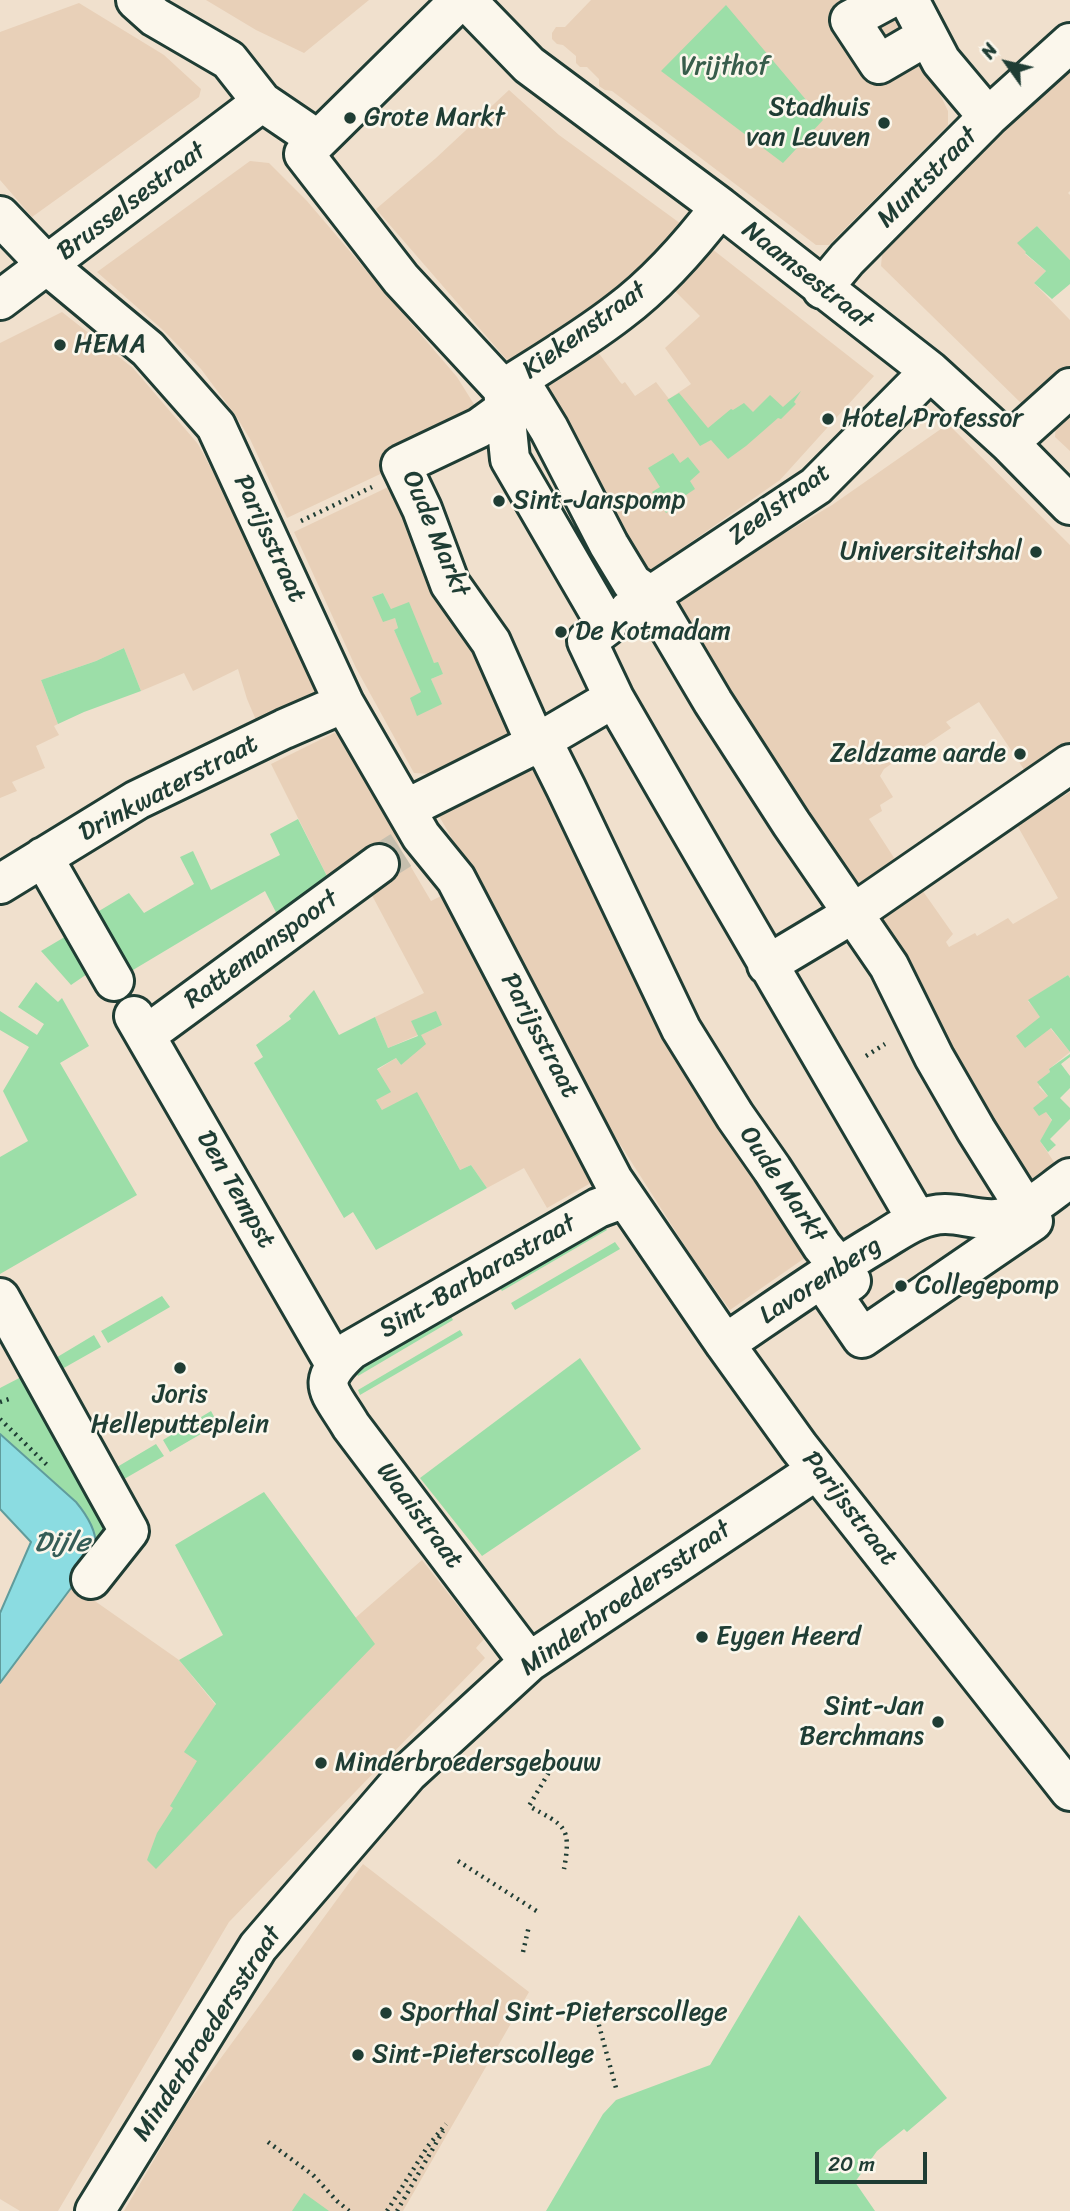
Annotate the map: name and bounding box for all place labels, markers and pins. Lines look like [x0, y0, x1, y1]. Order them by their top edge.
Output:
place label: Stadhuis van Leuven [746, 92, 870, 154]
place label: Grote Markt [364, 102, 505, 134]
marker: Grote Markt [342, 110, 358, 126]
marker: Stadhuis van Leuven [876, 115, 892, 131]
place label: HEMA [74, 329, 146, 361]
marker: HEMA [52, 337, 68, 353]
place label: Hotel Professor [842, 403, 1023, 435]
marker: Hotel Professor [820, 411, 836, 427]
place label: Sint-Janspomp [513, 485, 686, 517]
marker: Sint-Janspomp [491, 493, 507, 509]
place label: Universiteitshal [840, 536, 1022, 568]
marker: Universiteitshal [1028, 544, 1044, 560]
place label: De Kotmadam [575, 616, 731, 648]
marker: De Kotmadam [553, 624, 569, 640]
place label: Zeldzame aarde [830, 738, 1006, 770]
marker: Zeldzame aarde [1012, 746, 1028, 762]
place label: Collegepomp [915, 1270, 1059, 1302]
marker: Collegepomp [893, 1278, 909, 1294]
marker: Joris Helleputteplein [172, 1360, 188, 1376]
place label: Joris Helleputteplein [91, 1379, 269, 1440]
place label: Eygen Heerd [716, 1621, 861, 1653]
marker: Eygen Heerd [694, 1629, 710, 1645]
place label: Sint-Jan Berchmans [799, 1691, 924, 1752]
marker: Sint-Jan Berchmans [930, 1714, 946, 1730]
place label: Minderbroedersgebouw [335, 1747, 601, 1779]
marker: Minderbroedersgebouw [313, 1755, 329, 1771]
place label: Sporthal Sint-Pieterscollege [400, 1997, 728, 2029]
marker: Sporthal Sint-Pieterscollege [378, 2005, 394, 2021]
place label: Sint-Pieterscollege [372, 2039, 594, 2071]
marker: Sint-Pieterscollege [350, 2047, 366, 2063]

